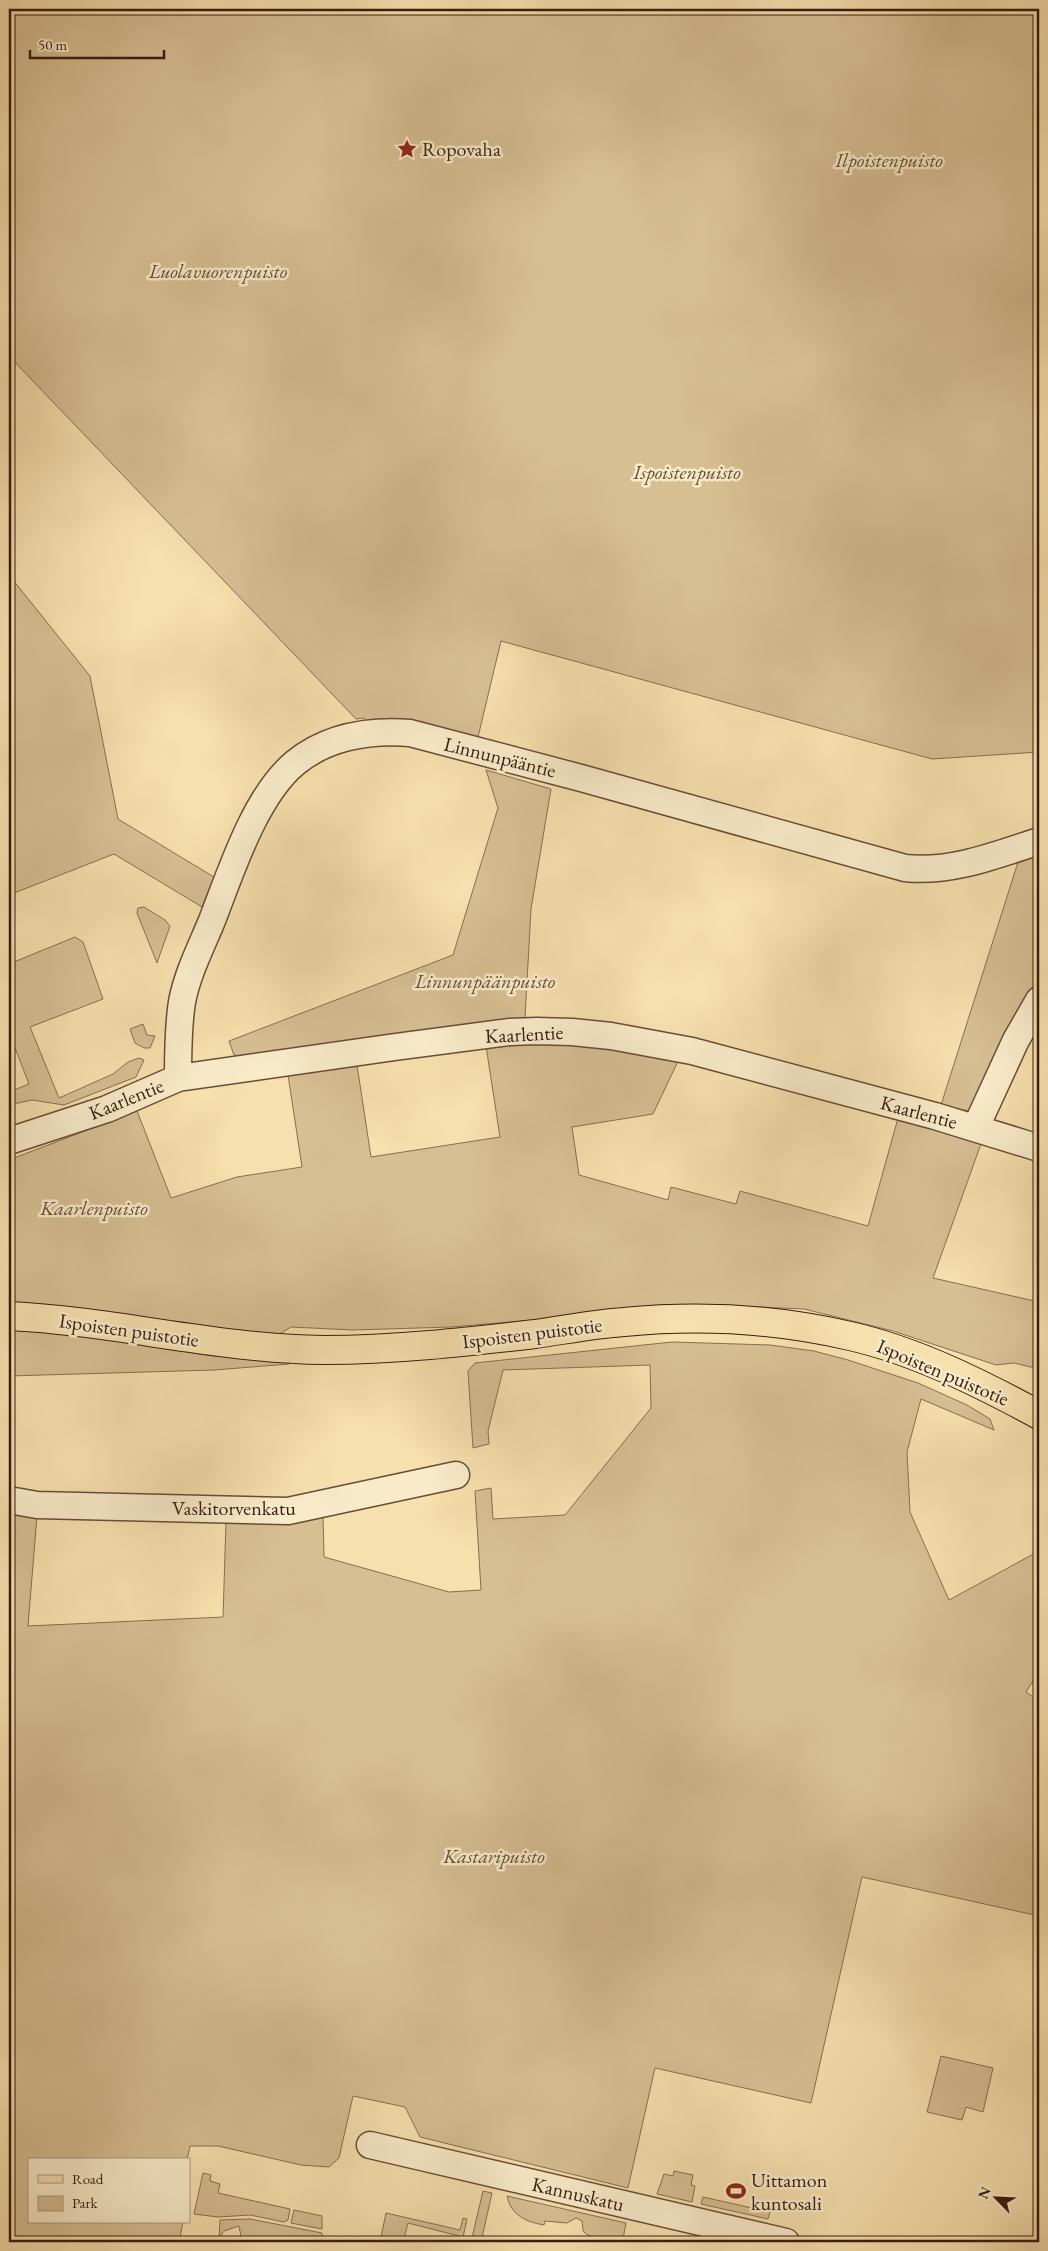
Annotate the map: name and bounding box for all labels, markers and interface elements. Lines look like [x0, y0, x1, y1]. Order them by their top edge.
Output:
scale bar [30, 28, 164, 60]
text: 50 m [38, 35, 67, 54]
place label: Ropovaha [422, 136, 501, 162]
place icon: Ropovaha [396, 138, 418, 160]
park label: Ilpoistenpuisto [834, 147, 943, 173]
park label: Luolavuorenpuisto [148, 258, 288, 284]
park label: Ispoistenpuisto [632, 459, 741, 485]
street label: Linnunpääntie [441, 731, 559, 783]
park label: Linnunpäänpuisto [414, 968, 556, 994]
street label: Kaarlentie [484, 1019, 564, 1049]
street label: Kaarlentie [85, 1072, 167, 1126]
street label: Kaarlentie [878, 1089, 960, 1135]
park label: Kaarlenpuisto [39, 1195, 148, 1221]
street label: Ispoisten puistotie [57, 1307, 201, 1353]
street label: Ispoisten puistotie [460, 1311, 604, 1354]
street label: Ispoisten puistotie [873, 1332, 1013, 1412]
street label: Vaskitorvenkatu [172, 1495, 296, 1521]
park label: Kastaripuisto [442, 1843, 545, 1869]
legend [28, 2158, 190, 2224]
place label: Uittamon kuntosali [751, 2167, 828, 2216]
text: Road [72, 2169, 104, 2188]
street label: Kannuskatu [529, 2171, 627, 2217]
north arrow [970, 2174, 1020, 2224]
sports icon: Uittamon kuntosali [725, 2180, 747, 2202]
text: N [974, 2183, 995, 2202]
text: Park [72, 2193, 99, 2212]

